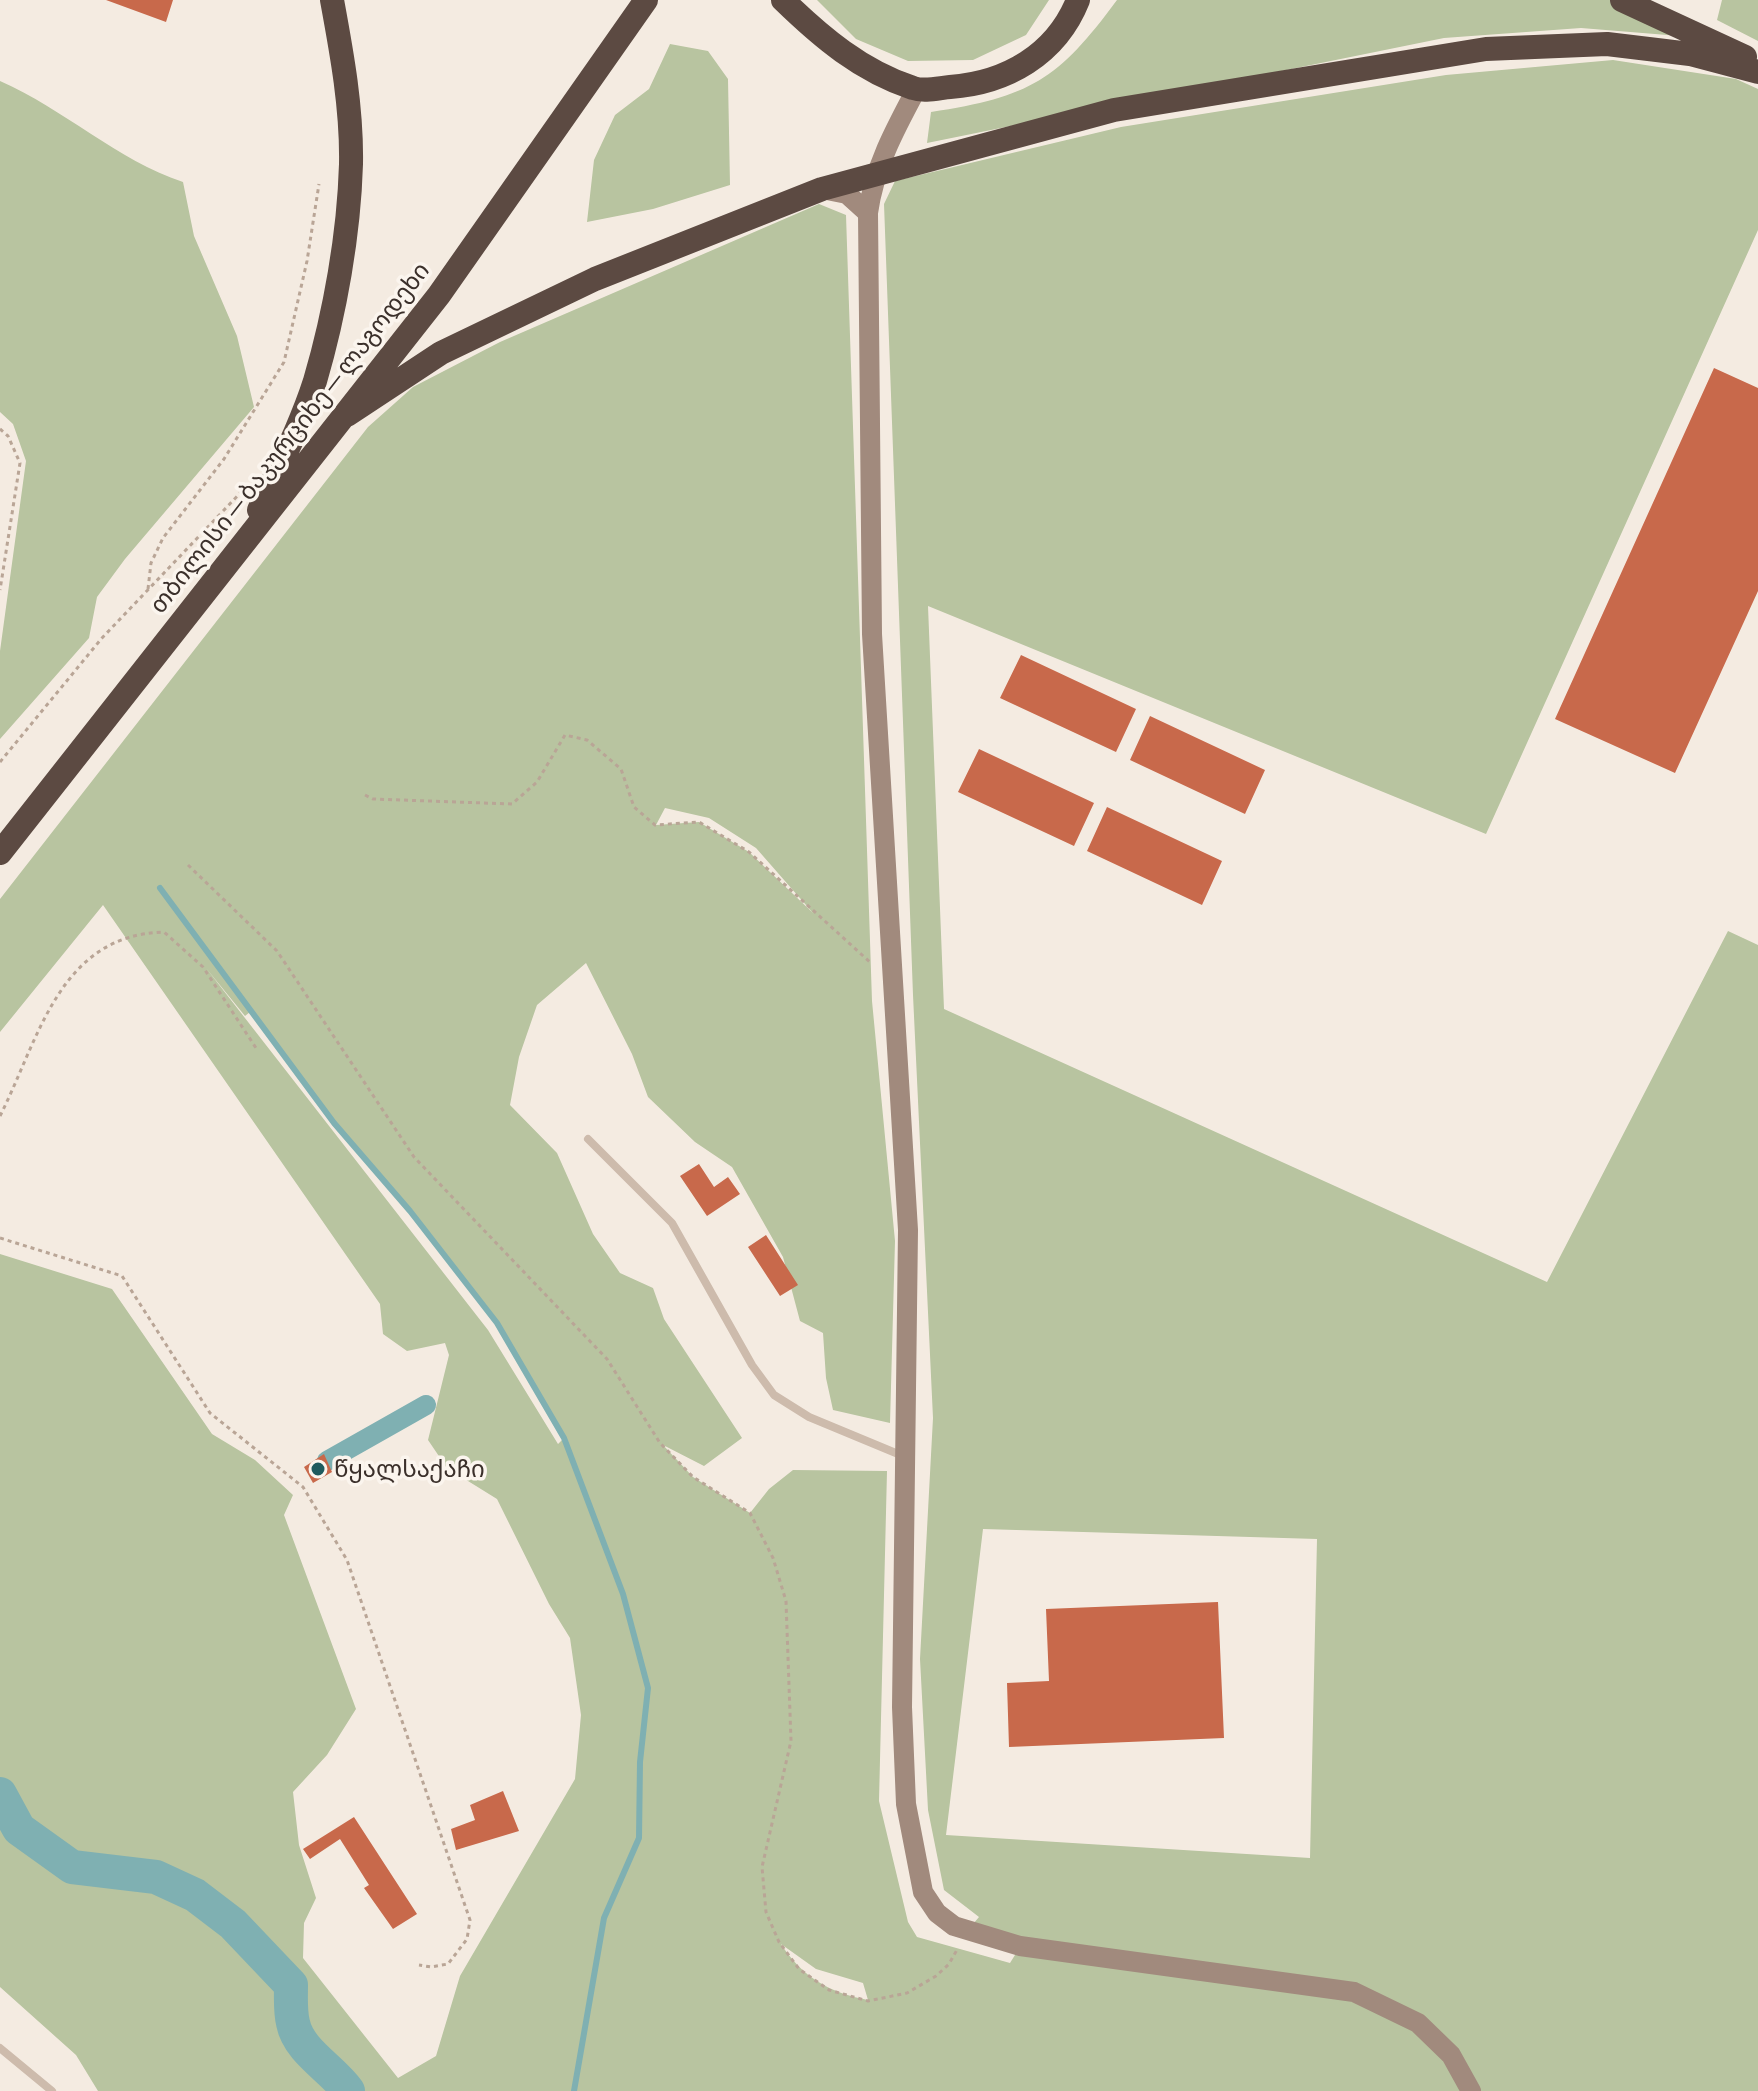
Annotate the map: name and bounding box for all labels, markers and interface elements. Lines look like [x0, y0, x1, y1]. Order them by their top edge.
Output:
street label: თბილისი — ბაკურციხე — ლაგოდეხი [144, 257, 436, 619]
place label: წყალსაქაჩი [334, 1455, 485, 1483]
marker: წყალსაქაჩი [309, 1460, 327, 1478]

